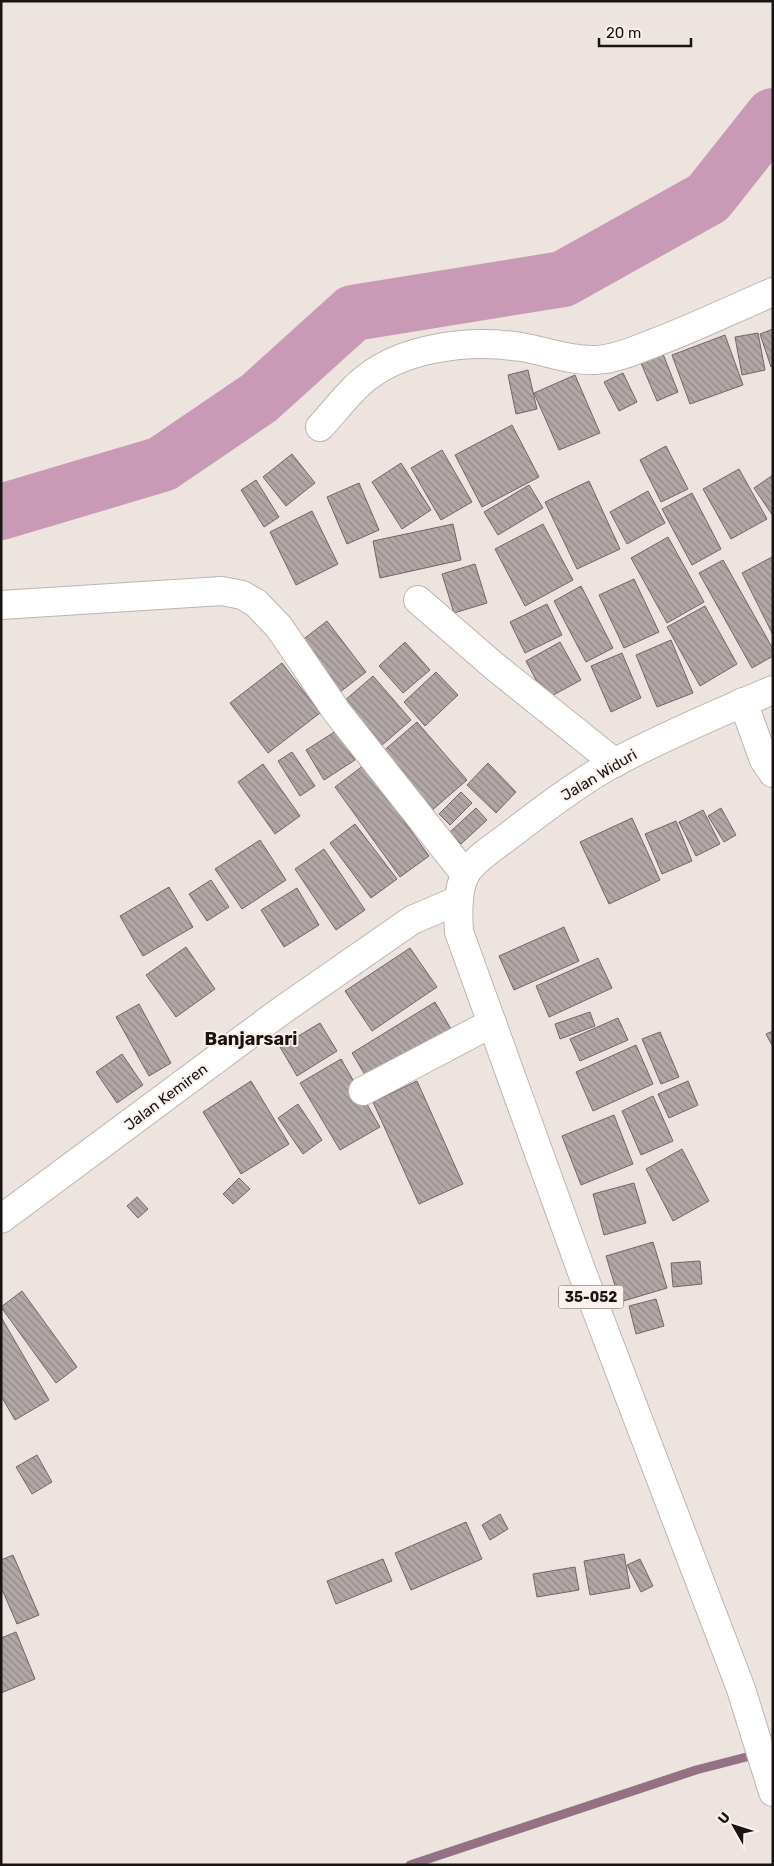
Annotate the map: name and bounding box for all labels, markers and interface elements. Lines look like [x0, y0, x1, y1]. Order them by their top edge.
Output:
scale bar [599, 15, 692, 47]
text: 20 m [606, 24, 641, 42]
street label: Jalan Widuri [558, 745, 640, 805]
district label: Banjarsari [204, 1028, 298, 1050]
street label: Jalan Kemiren [121, 1060, 211, 1134]
road number: 35-052 [558, 1285, 624, 1308]
north arrow [709, 1801, 759, 1851]
text: U [714, 1809, 734, 1827]

